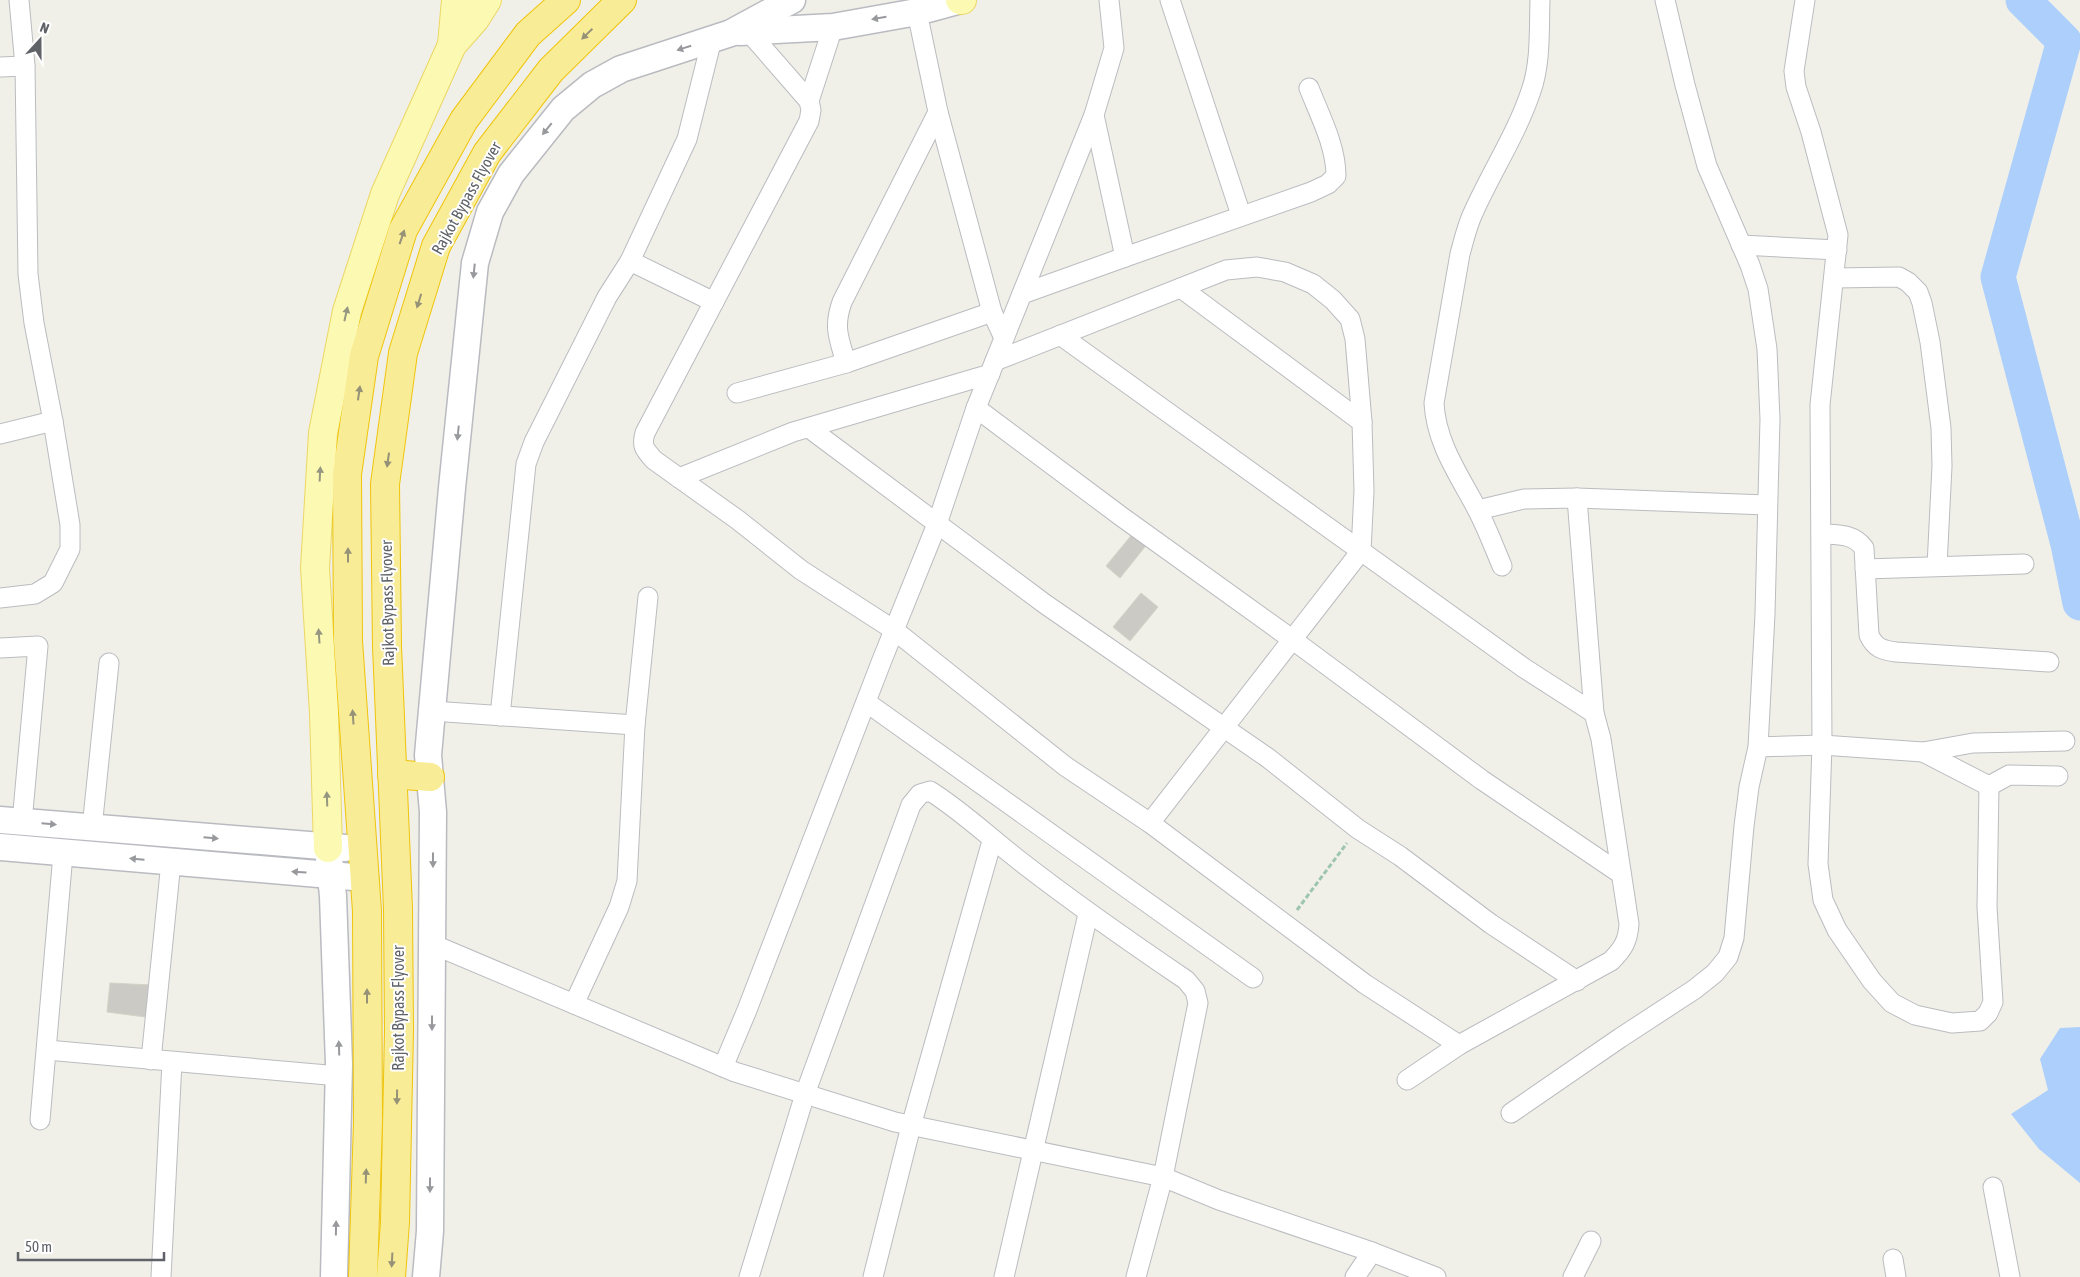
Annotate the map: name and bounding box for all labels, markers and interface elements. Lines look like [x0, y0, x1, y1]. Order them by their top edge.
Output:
north arrow [15, 15, 65, 65]
one-way arrow [871, 15, 887, 23]
text: N [38, 19, 51, 37]
one-way arrow [582, 28, 594, 40]
one-way arrow [676, 45, 691, 53]
one-way arrow [542, 122, 553, 135]
street label: Rajkot Bypass Flyover [428, 138, 505, 258]
one-way arrow [399, 229, 406, 244]
one-way arrow [470, 263, 478, 279]
one-way arrow [414, 294, 422, 309]
one-way arrow [342, 307, 350, 322]
one-way arrow [355, 385, 363, 401]
one-way arrow [454, 425, 462, 441]
one-way arrow [384, 453, 392, 469]
one-way arrow [317, 466, 325, 482]
street label: Rajkot Bypass Flyover [377, 540, 398, 666]
one-way arrow [344, 546, 352, 562]
one-way arrow [315, 628, 323, 644]
one-way arrow [349, 709, 357, 725]
one-way arrow [322, 791, 330, 807]
one-way arrow [41, 821, 57, 829]
one-way arrow [203, 834, 219, 842]
one-way arrow [429, 853, 437, 869]
one-way arrow [128, 855, 144, 863]
one-way arrow [290, 868, 306, 876]
street label: Rajkot Bypass Flyover [389, 945, 408, 1071]
one-way arrow [363, 988, 371, 1004]
one-way arrow [428, 1015, 436, 1031]
one-way arrow [334, 1040, 342, 1056]
one-way arrow [393, 1090, 401, 1106]
one-way arrow [362, 1168, 370, 1184]
one-way arrow [426, 1178, 434, 1194]
one-way arrow [332, 1220, 340, 1236]
scale bar [18, 1230, 164, 1262]
text: 50 m [25, 1238, 52, 1255]
one-way arrow [388, 1252, 396, 1268]

